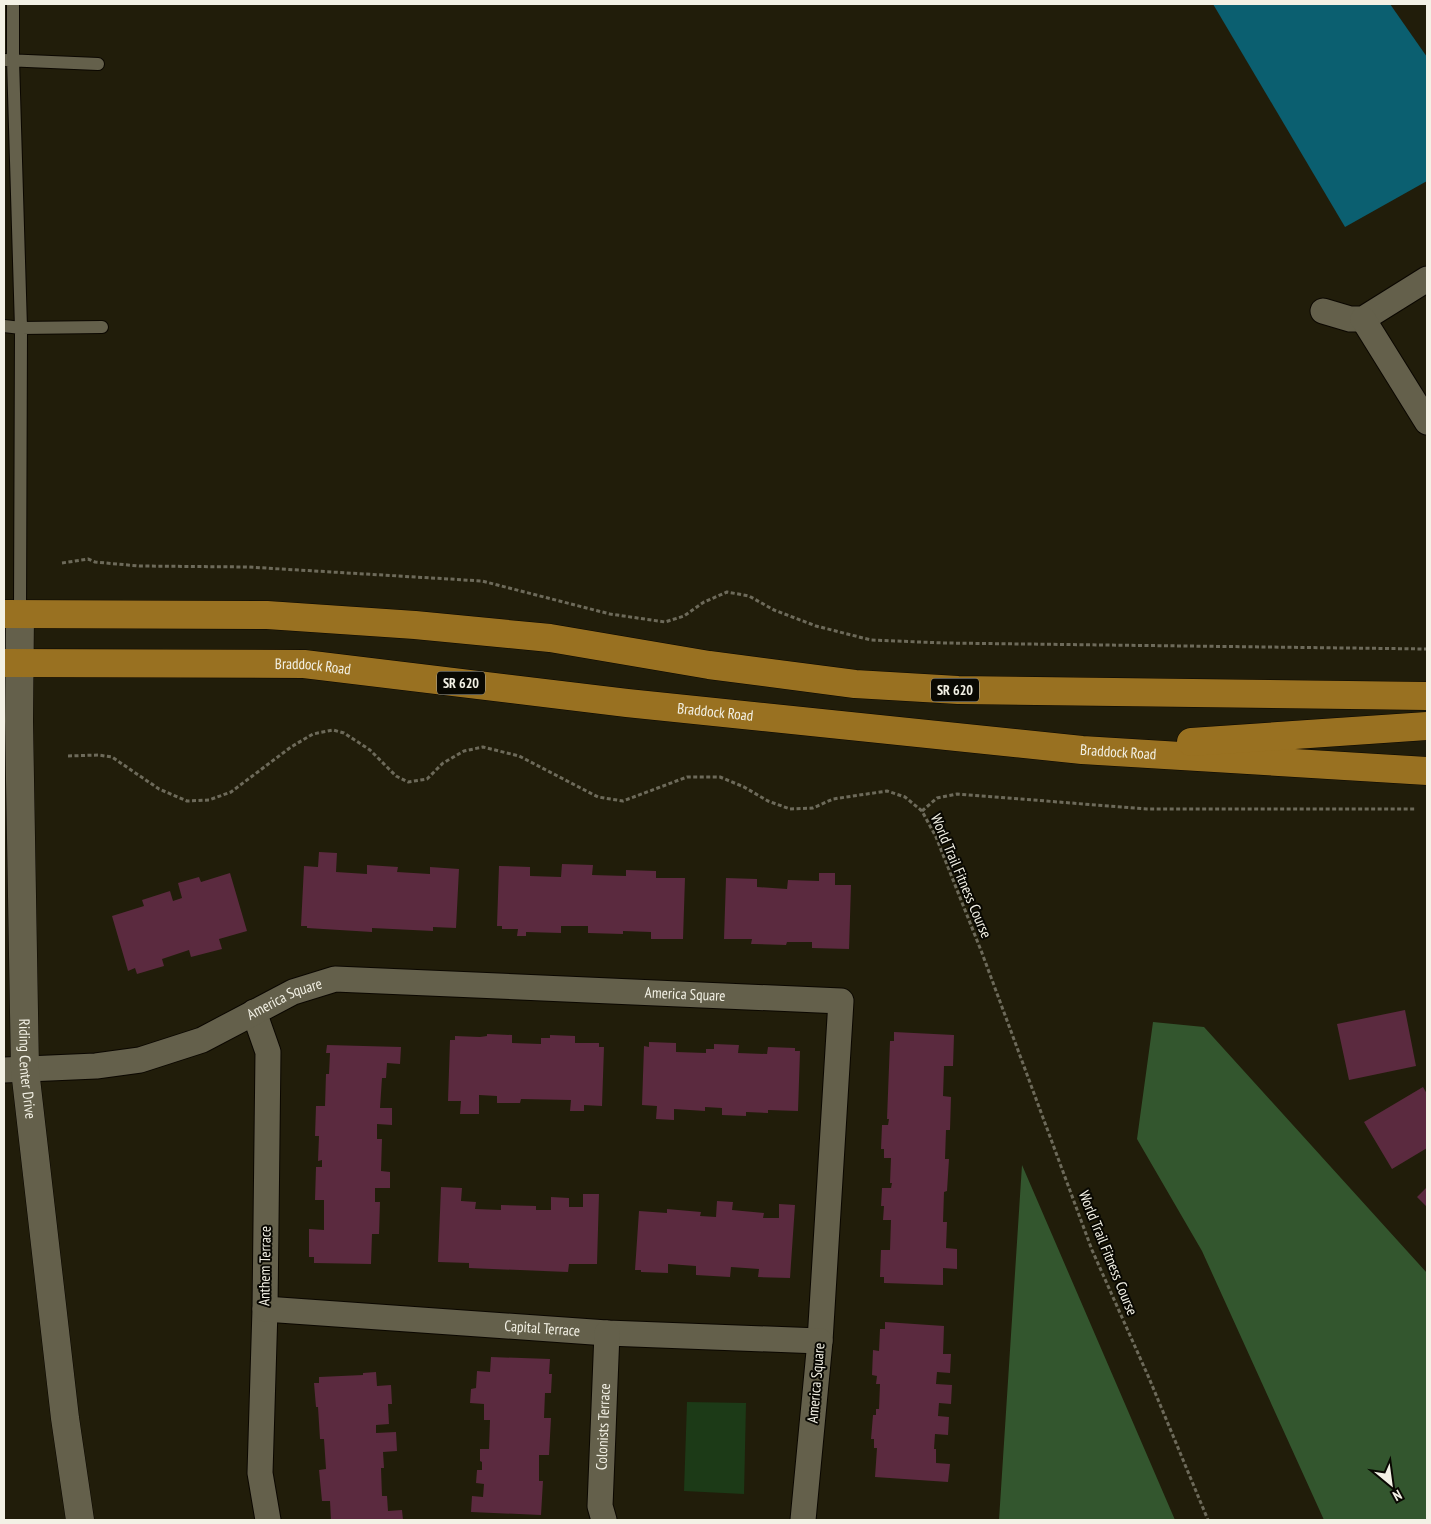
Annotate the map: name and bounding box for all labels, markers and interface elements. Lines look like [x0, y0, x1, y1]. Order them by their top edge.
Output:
street label: Braddock Road [275, 654, 352, 679]
road number: SR 620 [437, 671, 485, 694]
road number: SR 620 [931, 678, 979, 702]
street label: Braddock Road [676, 698, 754, 725]
street label: Braddock Road [1080, 740, 1157, 764]
street label: World Trail Fitness Course [927, 811, 996, 941]
street label: America Square [243, 974, 324, 1024]
street label: America Square [644, 982, 726, 1005]
street label: Riding Center Drive [15, 1018, 41, 1120]
street label: World Trail Fitness Course [1075, 1188, 1142, 1318]
street label: Anthem Terrace [254, 1226, 275, 1306]
street label: Capital Terrace [504, 1316, 581, 1340]
street label: America Square [803, 1342, 828, 1424]
street label: Colonists Terrace [591, 1383, 614, 1470]
north arrow [1366, 1459, 1416, 1509]
text: N [1390, 1486, 1405, 1505]

